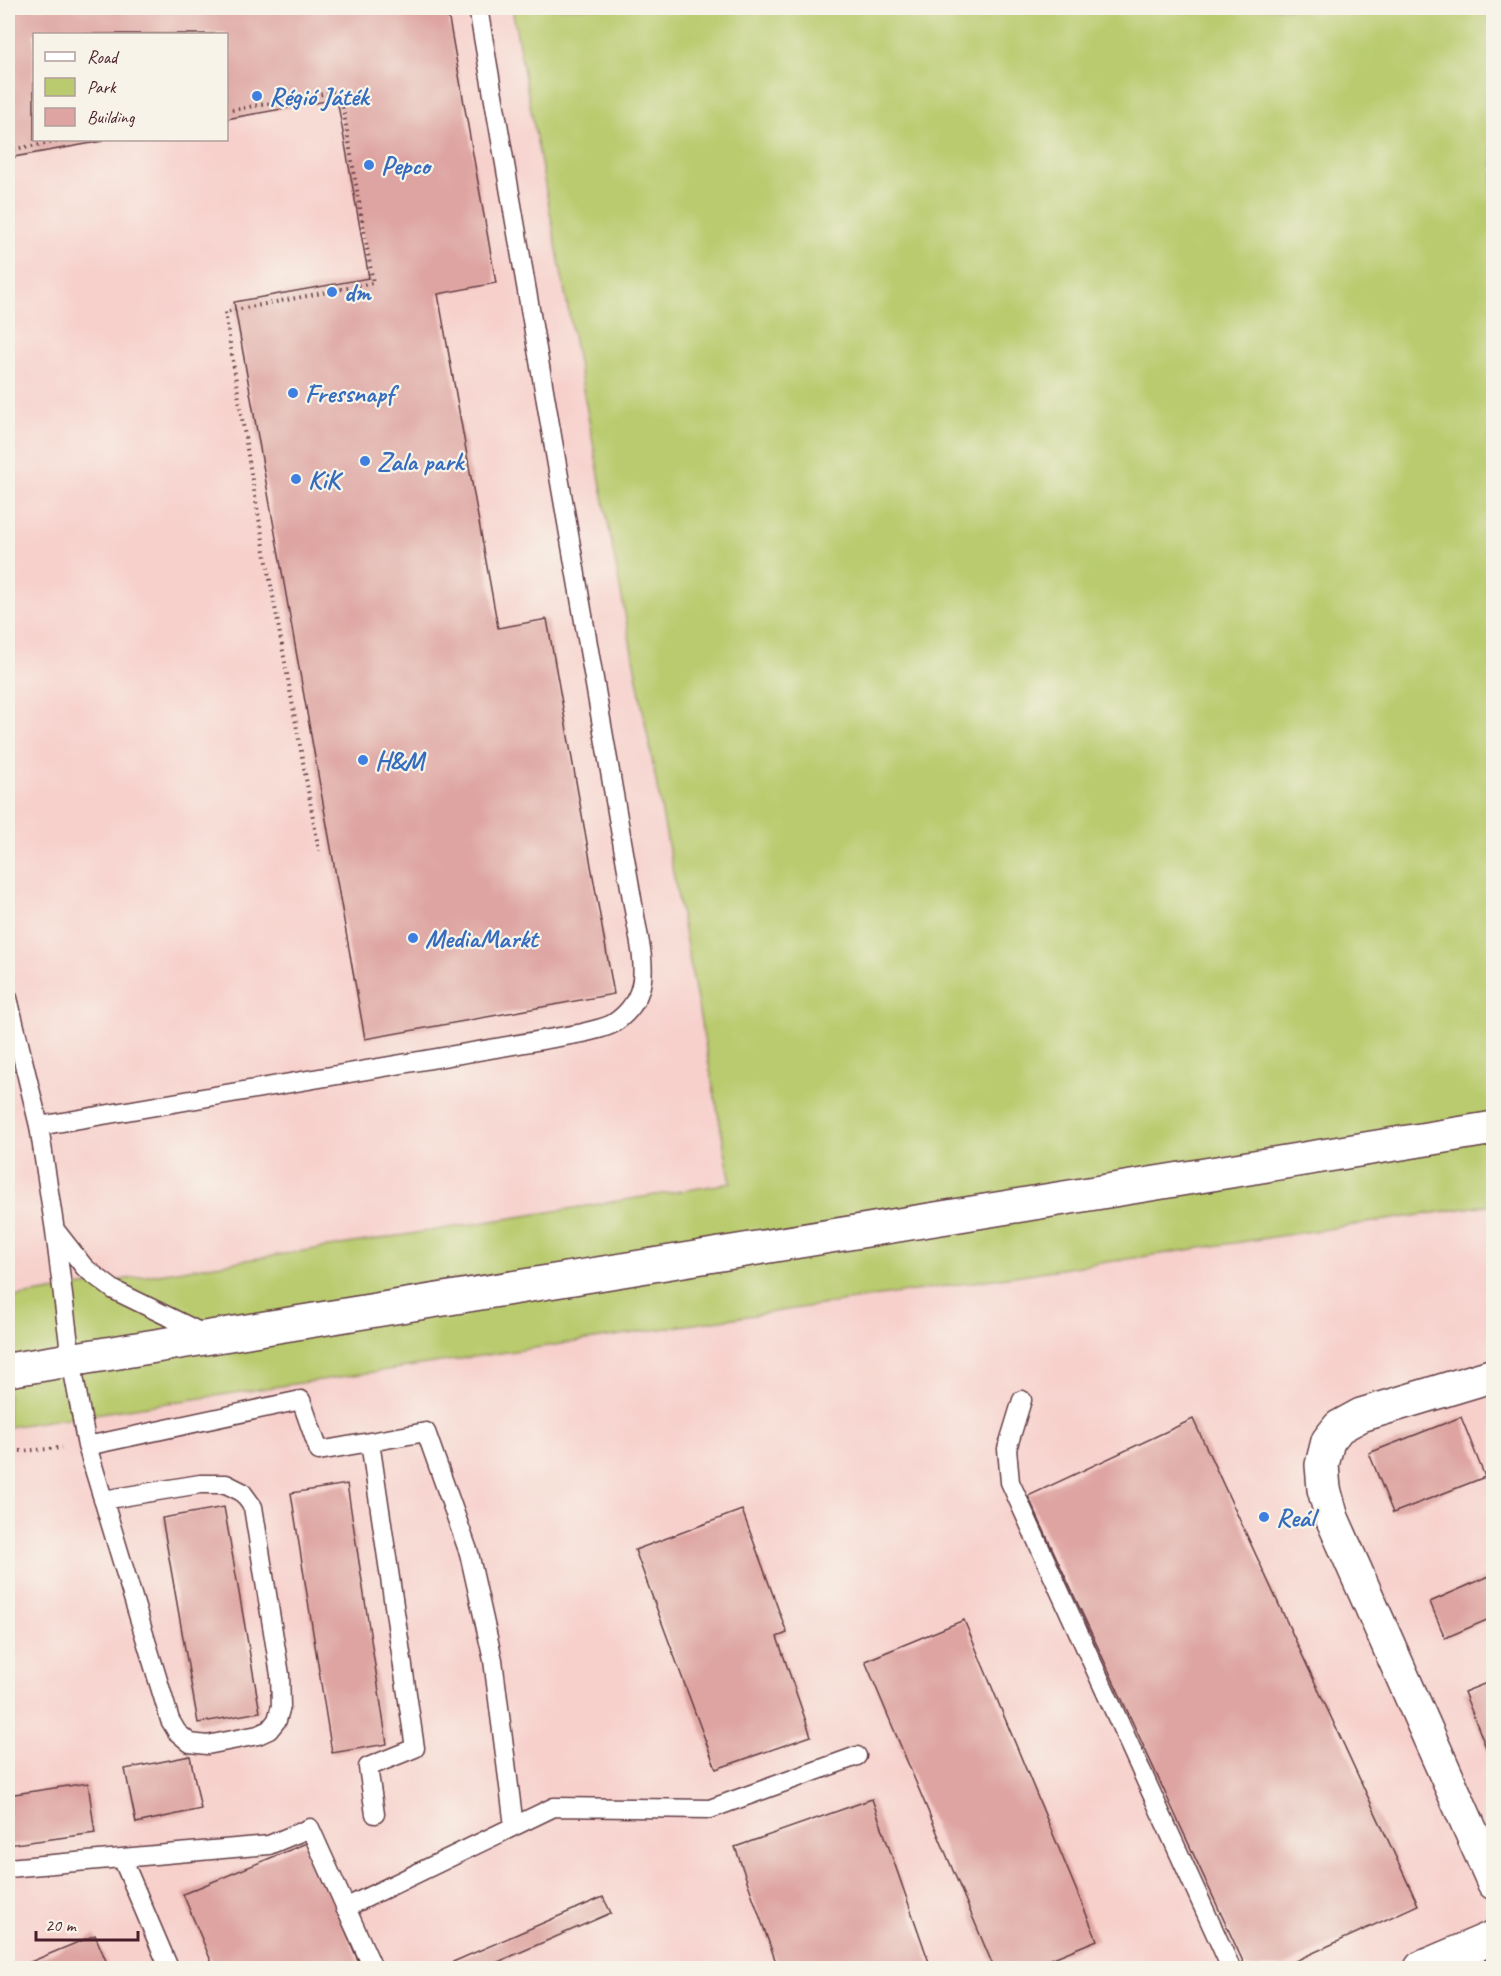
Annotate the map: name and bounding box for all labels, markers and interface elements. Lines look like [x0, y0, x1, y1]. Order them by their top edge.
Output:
legend [33, 33, 228, 141]
text: Road [87, 46, 120, 68]
text: Park [87, 76, 117, 98]
place label: Régió Játék [269, 80, 370, 113]
marker: Régió Játék [250, 89, 264, 103]
text: Building [87, 106, 136, 128]
place label: Pepco [381, 149, 433, 182]
marker: Pepco [362, 158, 376, 172]
place label: dm [344, 276, 372, 309]
marker: dm [325, 285, 339, 299]
place label: Fressnapf [305, 377, 400, 410]
marker: Fressnapf [286, 386, 300, 400]
place label: Zala park [377, 445, 465, 478]
marker: Zala park [358, 454, 372, 468]
place label: KiK [308, 463, 344, 496]
marker: KiK [289, 472, 303, 486]
place label: H&M [375, 744, 427, 777]
marker: H&M [356, 753, 370, 767]
place label: MediaMarkt [425, 922, 540, 955]
marker: MediaMarkt [406, 931, 420, 945]
place label: Reál [1276, 1501, 1320, 1534]
marker: Reál [1257, 1510, 1271, 1524]
scale bar [36, 1904, 138, 1942]
text: 20 m [45, 1914, 78, 1936]

